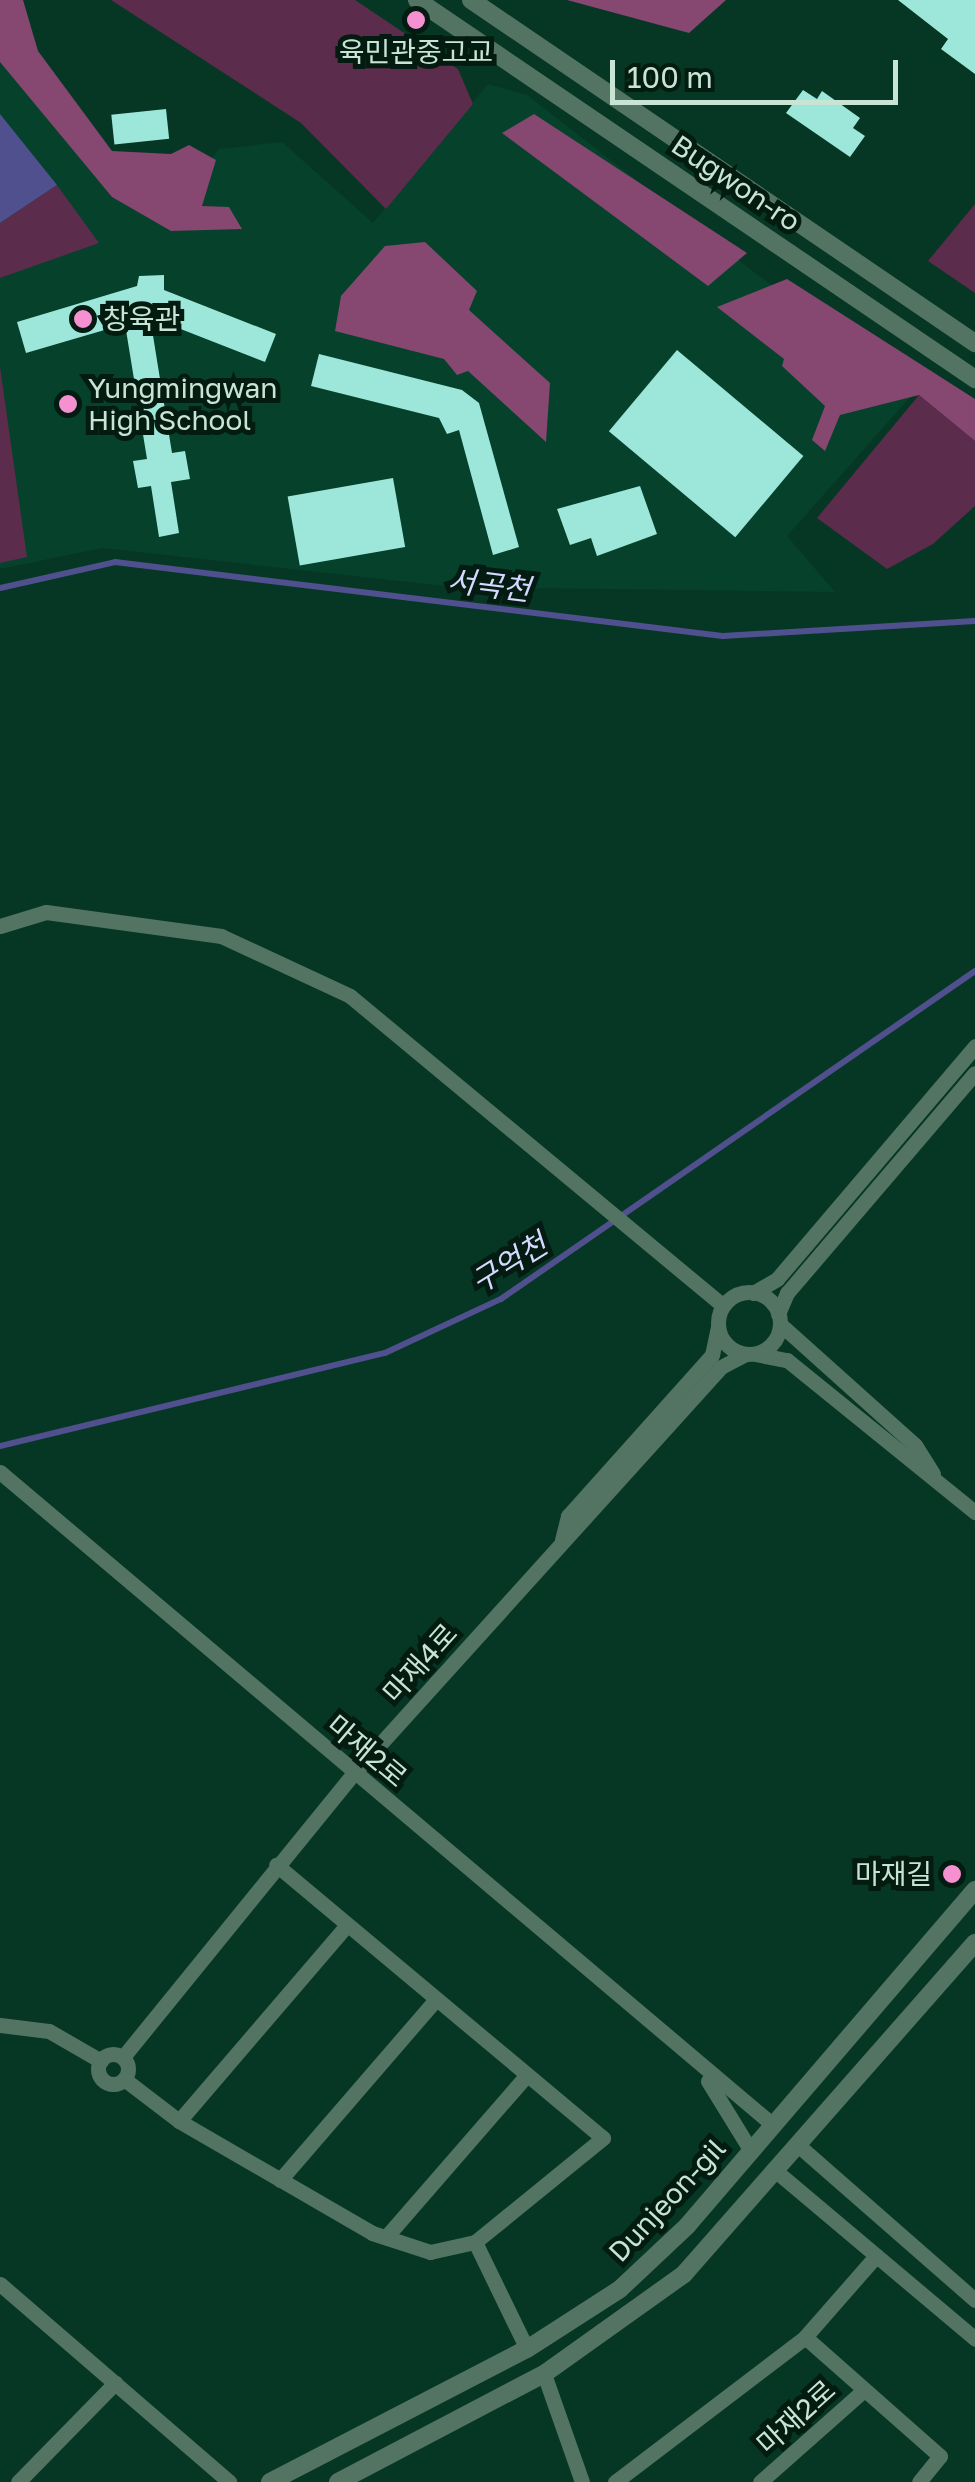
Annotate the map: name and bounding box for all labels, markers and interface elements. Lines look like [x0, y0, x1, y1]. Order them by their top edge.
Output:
marker: 육민관중고교 [405, 9, 427, 31]
place label: 육민관중고교 [339, 35, 493, 69]
scale bar [615, 40, 902, 102]
text: 100 m [627, 59, 713, 95]
street label: Bugwon-ro [665, 128, 807, 238]
place label: 창육관 [103, 302, 180, 336]
marker: 창육관 [72, 308, 94, 330]
place label: Yungmingwan High School [88, 371, 278, 437]
marker: Yungmingwan High School [57, 393, 79, 415]
water label: 서곡천 [446, 562, 532, 608]
water label: 구억천 [464, 1226, 554, 1300]
street label: 마재4로 [376, 1617, 464, 1709]
street label: 마재2로 [320, 1708, 414, 1794]
place label: 마재길 [855, 1857, 932, 1891]
marker: 마재길 [941, 1863, 963, 1885]
street label: Dunjeon-gil [602, 2132, 732, 2268]
street label: 마재2로 [750, 2373, 842, 2461]

